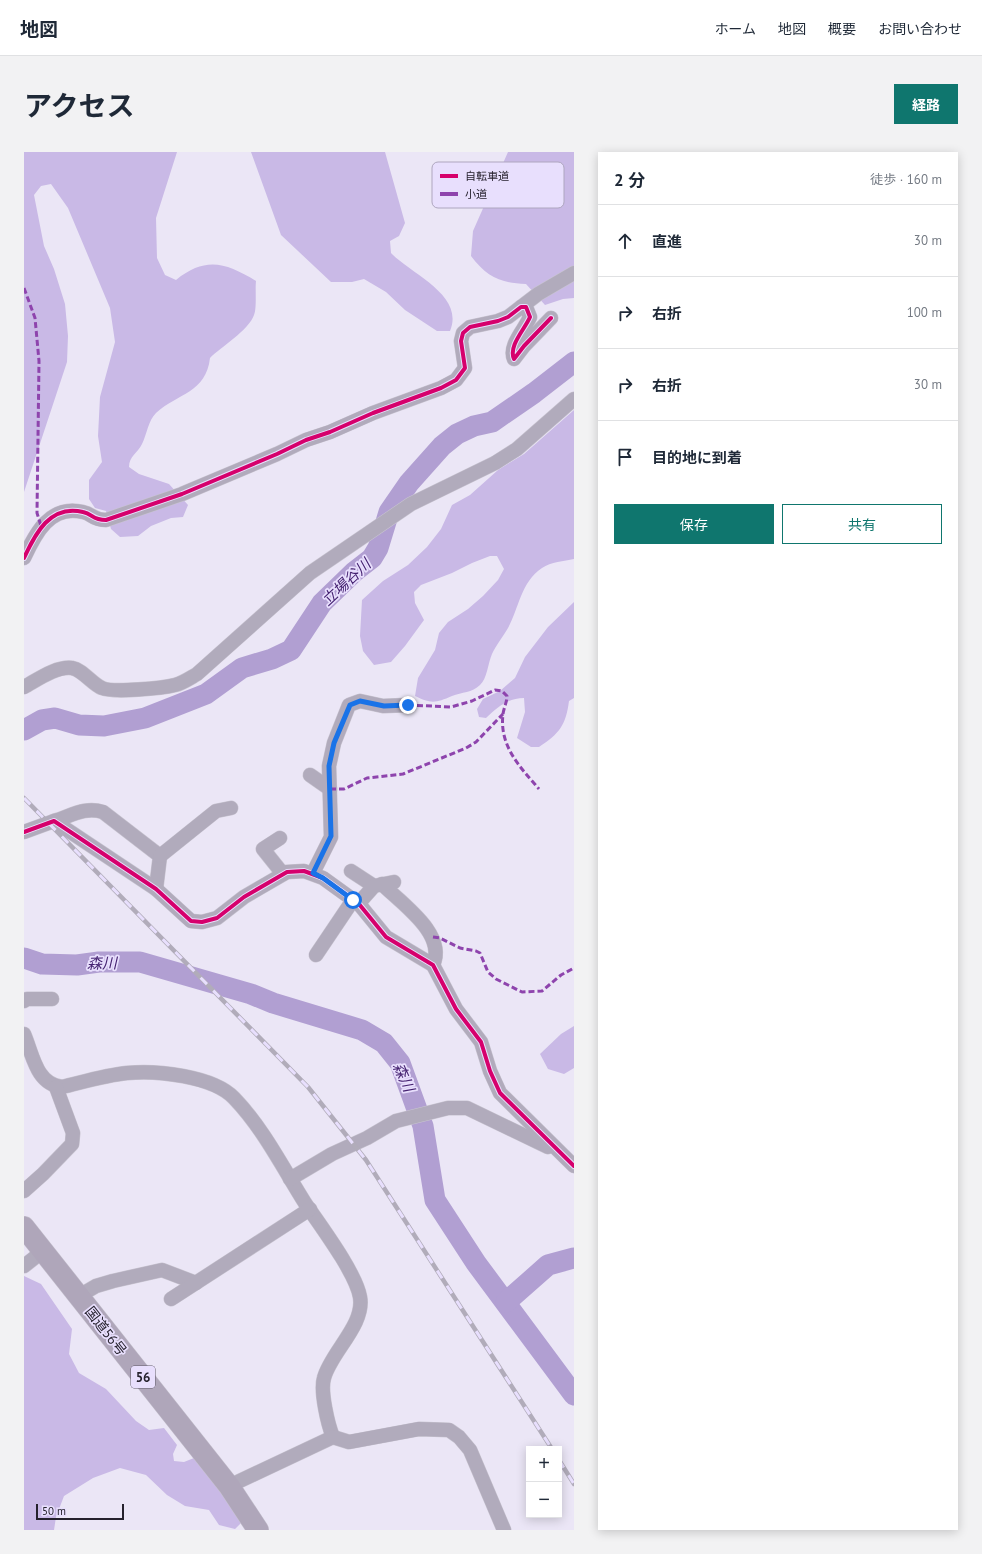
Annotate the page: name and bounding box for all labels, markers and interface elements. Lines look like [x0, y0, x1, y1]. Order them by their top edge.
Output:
text: 地図 [20, 17, 58, 41]
text: ホーム [714, 20, 756, 38]
text: 地図 [778, 20, 806, 38]
text: 概要 [828, 20, 856, 38]
text: お問い合わせ [878, 20, 962, 38]
button: 経路 [894, 84, 958, 124]
text: アクセス [24, 87, 135, 124]
legend [432, 162, 564, 208]
text: 自転車道 [465, 169, 509, 183]
text: 2 分 [614, 169, 645, 191]
text: 徒歩 · 160 m [870, 171, 942, 188]
text: 小道 [465, 187, 487, 201]
icon: ahead [614, 230, 636, 252]
text: 直進 [652, 232, 682, 251]
text: 30 m [914, 232, 942, 249]
icon: right [614, 302, 636, 324]
text: 右折 [652, 304, 682, 323]
text: 100 m [907, 304, 942, 321]
icon: right [614, 374, 636, 396]
text: 右折 [652, 376, 682, 395]
text: 30 m [914, 376, 942, 393]
icon: arrive [614, 446, 636, 468]
text: 目的地に到着 [652, 448, 742, 467]
button: 保存 [614, 504, 774, 544]
button: 共有 [782, 504, 942, 544]
water label: 立場谷川 [318, 553, 376, 609]
route end [399, 696, 417, 714]
route start [344, 891, 362, 909]
water label: 森川 [87, 953, 119, 973]
water label: 森川 [389, 1059, 420, 1096]
street label: 国道56号 [81, 1303, 131, 1359]
road number: 56 [131, 1366, 155, 1388]
map controls [526, 1446, 562, 1518]
button: + [526, 1446, 562, 1482]
button: − [526, 1482, 562, 1518]
scale bar [36, 1502, 124, 1521]
text: 50 m [42, 1504, 66, 1518]

